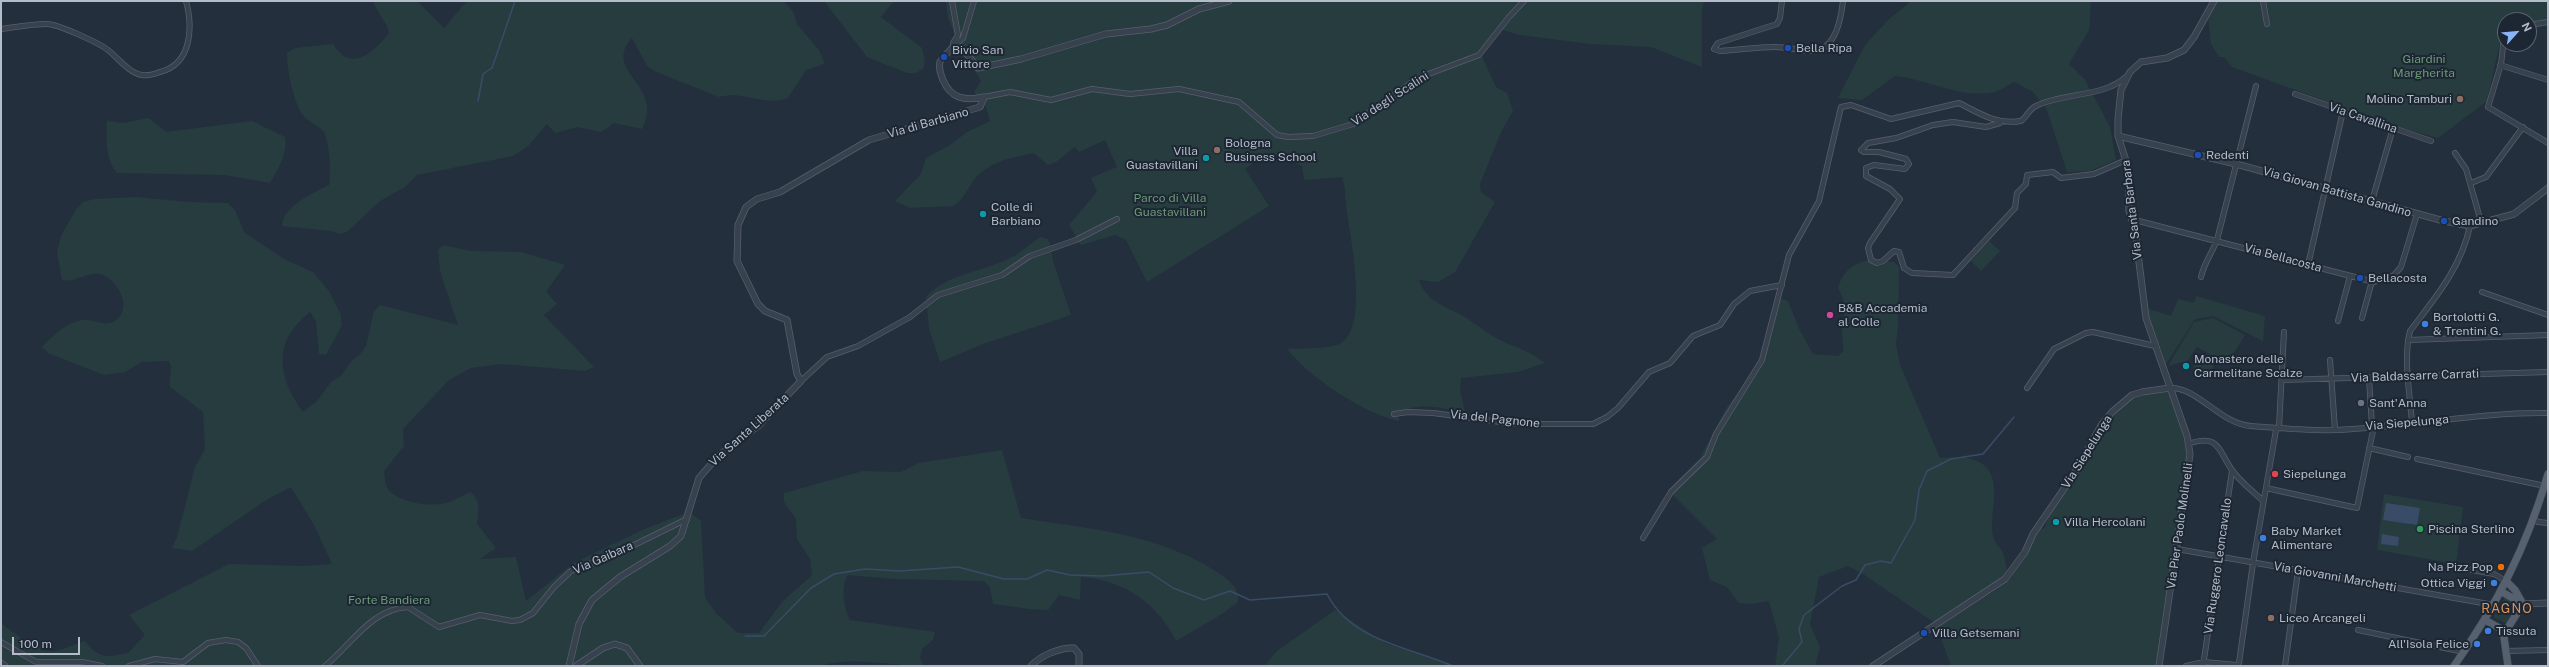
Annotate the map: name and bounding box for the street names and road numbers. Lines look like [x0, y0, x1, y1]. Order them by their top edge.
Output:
street label: Via degli Scalini [1349, 69, 1431, 129]
street label: Via Cavallina [2327, 100, 2399, 136]
street label: Via di Barbiano [886, 105, 970, 141]
street label: Via Santa Barbara [2119, 159, 2145, 261]
street label: Via Giovan Battista Gandino [2261, 164, 2413, 220]
street label: Via Bellacosta [2243, 241, 2323, 275]
street label: Via Baldassarre Carrati [2351, 367, 2479, 385]
street label: Via Santa Liberata [706, 390, 792, 470]
street label: Via del Pagnone [1449, 407, 1541, 431]
street label: Via Siepelunga [2365, 412, 2449, 434]
street label: Via Siepelunga [2059, 413, 2115, 491]
street label: Via Pier Paolo Molinelli [2164, 462, 2196, 590]
street label: Via Ruggero Leoncavallo [2201, 497, 2235, 635]
street label: Via Gaibara [571, 538, 635, 578]
street label: Via Giovanni Marchetti [2272, 559, 2398, 595]

